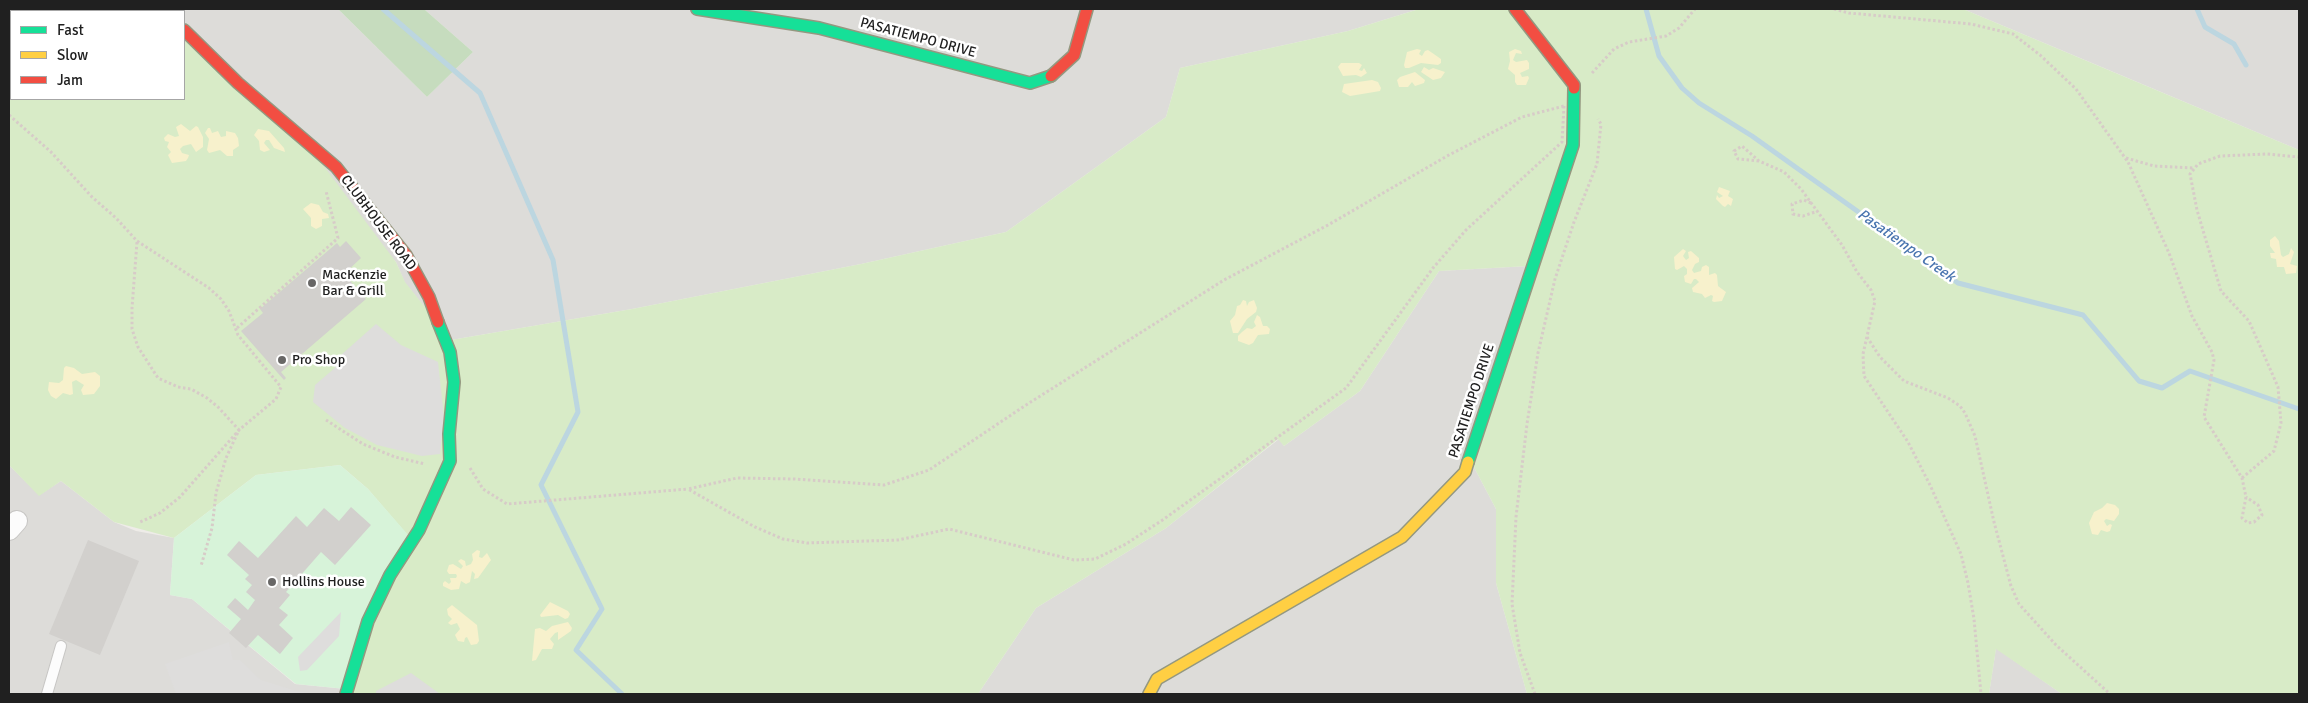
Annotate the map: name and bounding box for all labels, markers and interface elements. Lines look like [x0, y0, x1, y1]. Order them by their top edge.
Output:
legend [10, 10, 185, 100]
street label: PASATIEMPO DRIVE [858, 14, 978, 62]
text: Fast [57, 21, 84, 39]
text: Slow [57, 46, 88, 64]
text: Jam [57, 71, 83, 89]
street label: CLUBHOUSE ROAD [337, 172, 419, 274]
water label: Pasatiempo Creek [1854, 206, 1958, 286]
place label: MacKenzie Bar & Grill [322, 267, 387, 300]
marker: MacKenzie Bar & Grill [306, 277, 318, 289]
street label: PASATIEMPO DRIVE [1446, 342, 1498, 460]
place label: Pro Shop [292, 352, 345, 368]
marker: Pro Shop [276, 354, 288, 366]
place label: Hollins House [282, 574, 365, 590]
marker: Hollins House [266, 576, 278, 588]

